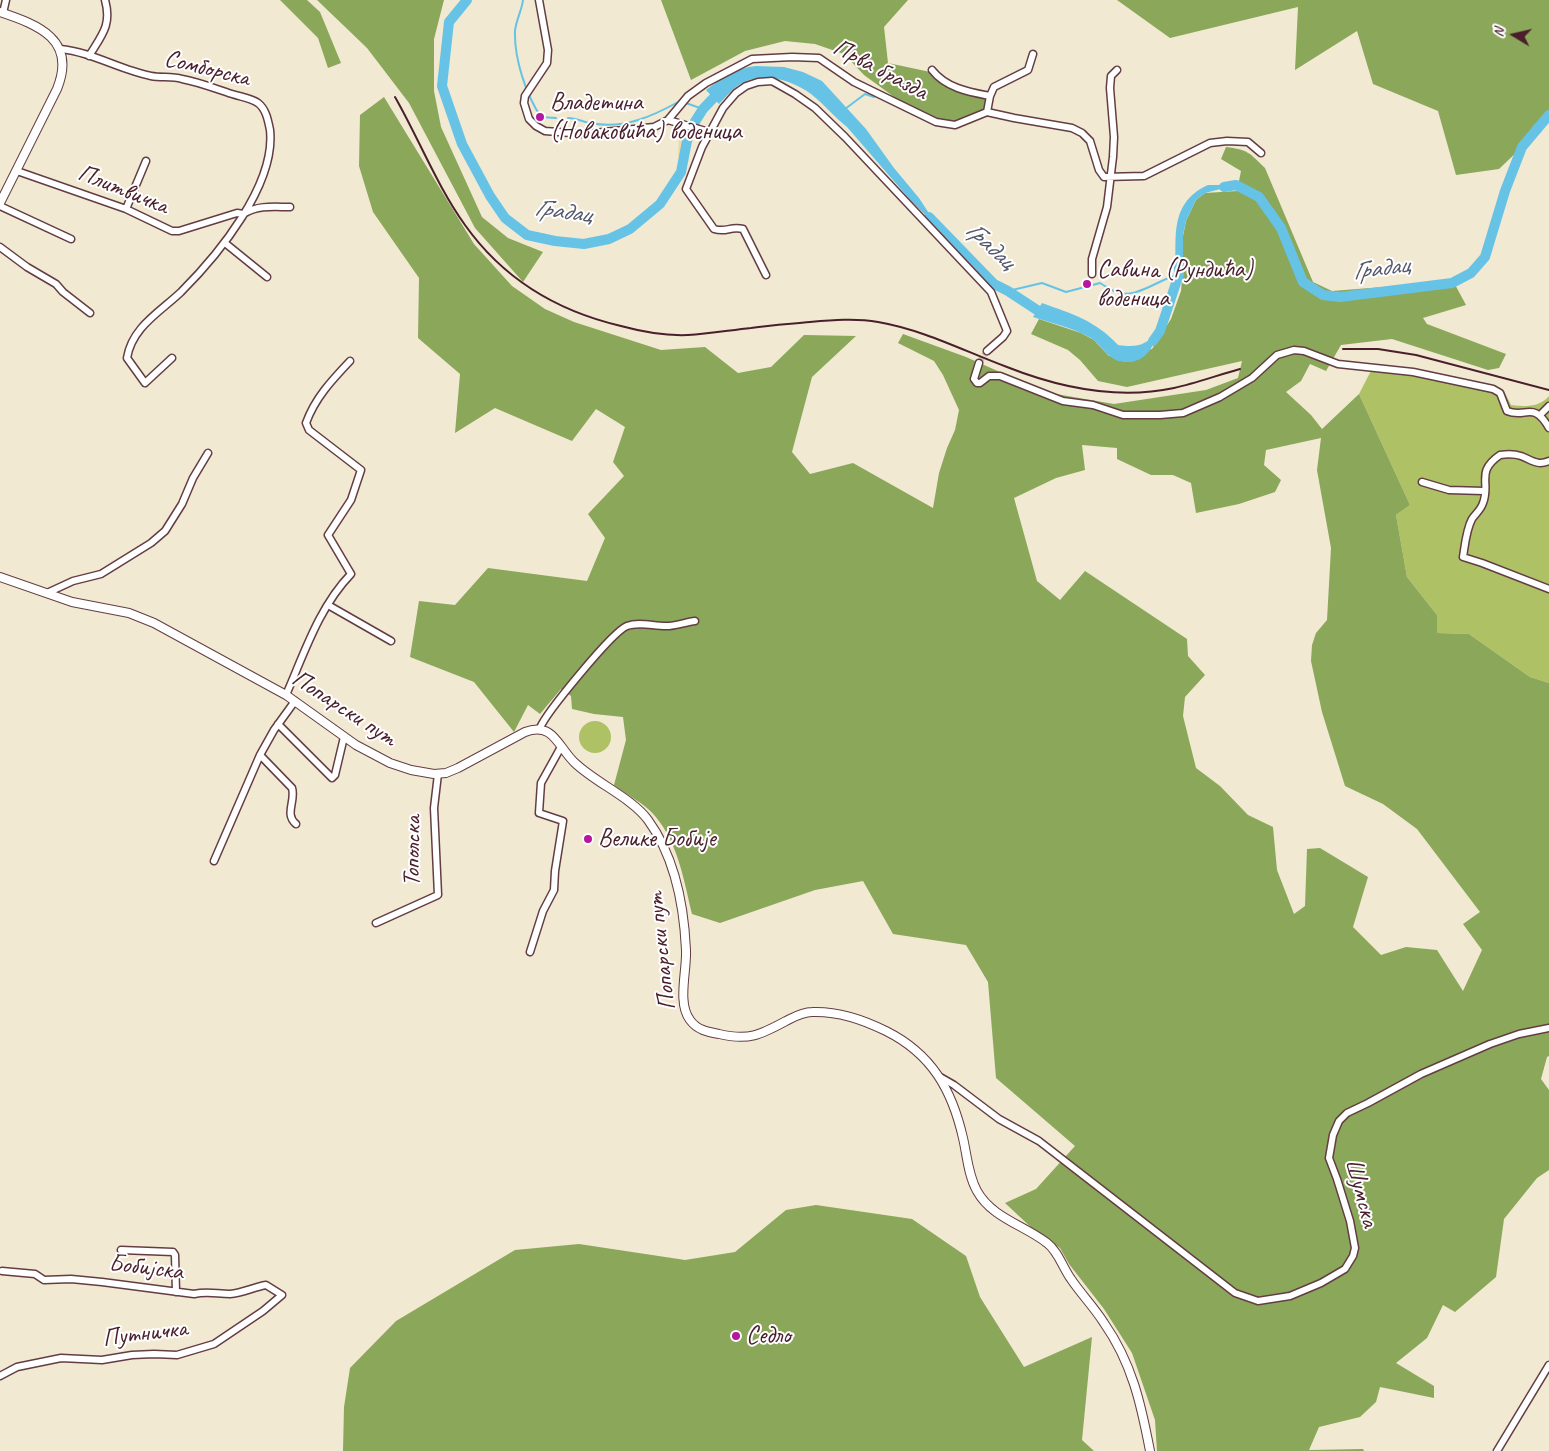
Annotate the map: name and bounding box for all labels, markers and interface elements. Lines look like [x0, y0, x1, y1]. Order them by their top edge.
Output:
north arrow [1489, 10, 1539, 60]
text: N [1490, 27, 1508, 38]
street label: Прва бразда [828, 33, 932, 107]
street label: Сомборска [161, 44, 253, 94]
place label: Владетина (Новаковића) воденица [550, 88, 742, 147]
marker: Владетина (Новаковића) воденица [534, 111, 546, 123]
street label: Плитвичка [73, 158, 173, 222]
water label: Градац [533, 193, 593, 231]
water label: Градац [959, 215, 1021, 277]
water label: Градац [1351, 250, 1411, 288]
place label: Савина (Рундића) воденица [1097, 255, 1253, 314]
marker: Савина (Рундића) воденица [1081, 278, 1093, 290]
street label: Попарски пут [286, 664, 402, 754]
street label: Тополска [397, 815, 429, 887]
place label: Велике Бобије [598, 824, 715, 854]
marker: Велике Бобије [582, 833, 594, 845]
street label: Попарски пут [641, 890, 683, 1012]
street label: Шумска [1337, 1155, 1385, 1231]
street label: Бобијска [107, 1249, 185, 1287]
street label: Путничка [101, 1314, 189, 1354]
place label: Седло [746, 1321, 790, 1351]
marker: Седло [730, 1330, 742, 1342]

